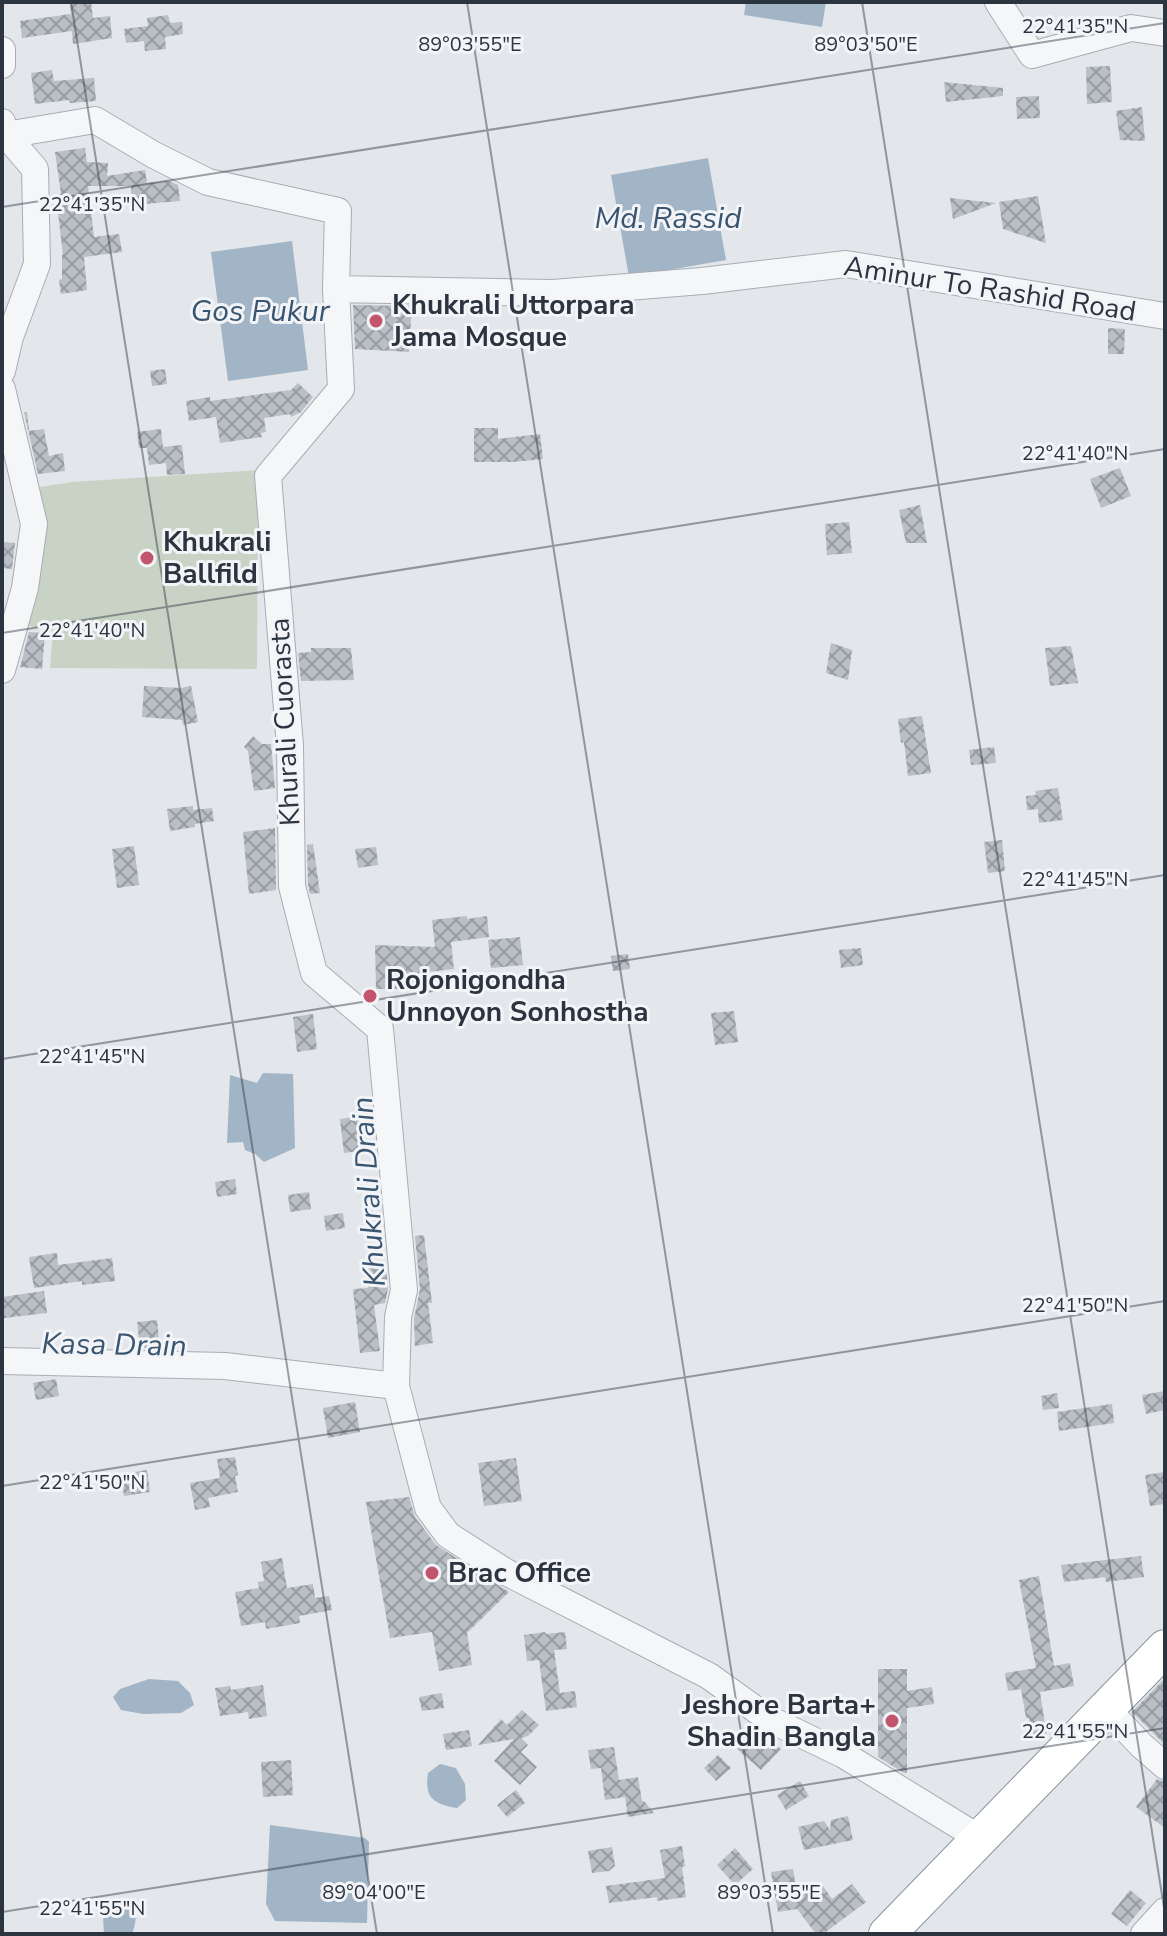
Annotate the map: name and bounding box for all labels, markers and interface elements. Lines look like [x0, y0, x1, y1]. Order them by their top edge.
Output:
text: 22°41'35"N [1022, 13, 1128, 40]
text: 89°03'55"E [418, 31, 522, 58]
text: 89°03'50"E [814, 31, 918, 58]
text: 22°41'35"N [39, 191, 145, 218]
water label: Md. Rassid [595, 198, 742, 239]
street label: Aminur To Rashid Road [841, 247, 1139, 331]
place label: Khukrali Uttorpara Jama Mosque [391, 286, 635, 356]
water label: Gos Pukur [191, 291, 331, 332]
marker: Khukrali Uttorpara Jama Mosque [367, 312, 385, 330]
text: 22°41'40"N [1022, 440, 1128, 467]
place label: Khukrali Ballfild [163, 523, 271, 593]
marker: Khukrali Ballfild [138, 549, 156, 567]
text: 22°41'40"N [39, 617, 145, 644]
street label: Khurali Cuorasta [261, 617, 309, 827]
text: 22°41'45"N [1022, 866, 1128, 893]
place label: Rojonigondha Unnoyon Sonhostha [386, 961, 648, 1031]
marker: Rojonigondha Unnoyon Sonhostha [361, 987, 379, 1005]
text: 22°41'45"N [39, 1043, 145, 1070]
water label: Khukrali Drain [342, 1096, 396, 1288]
text: 22°41'50"N [1022, 1292, 1128, 1319]
water label: Kasa Drain [41, 1323, 187, 1367]
text: 22°41'50"N [39, 1469, 145, 1496]
place label: Brac Office [448, 1554, 591, 1592]
marker: Brac Office [423, 1564, 441, 1582]
place label: Jeshore Barta+ Shadin Bangla [681, 1686, 876, 1756]
marker: Jeshore Barta+ Shadin Bangla [883, 1712, 901, 1730]
text: 22°41'55"N [1022, 1718, 1128, 1745]
text: 89°04'00"E [322, 1879, 426, 1906]
text: 89°03'55"E [717, 1879, 821, 1906]
text: 22°41'55"N [39, 1895, 145, 1922]

